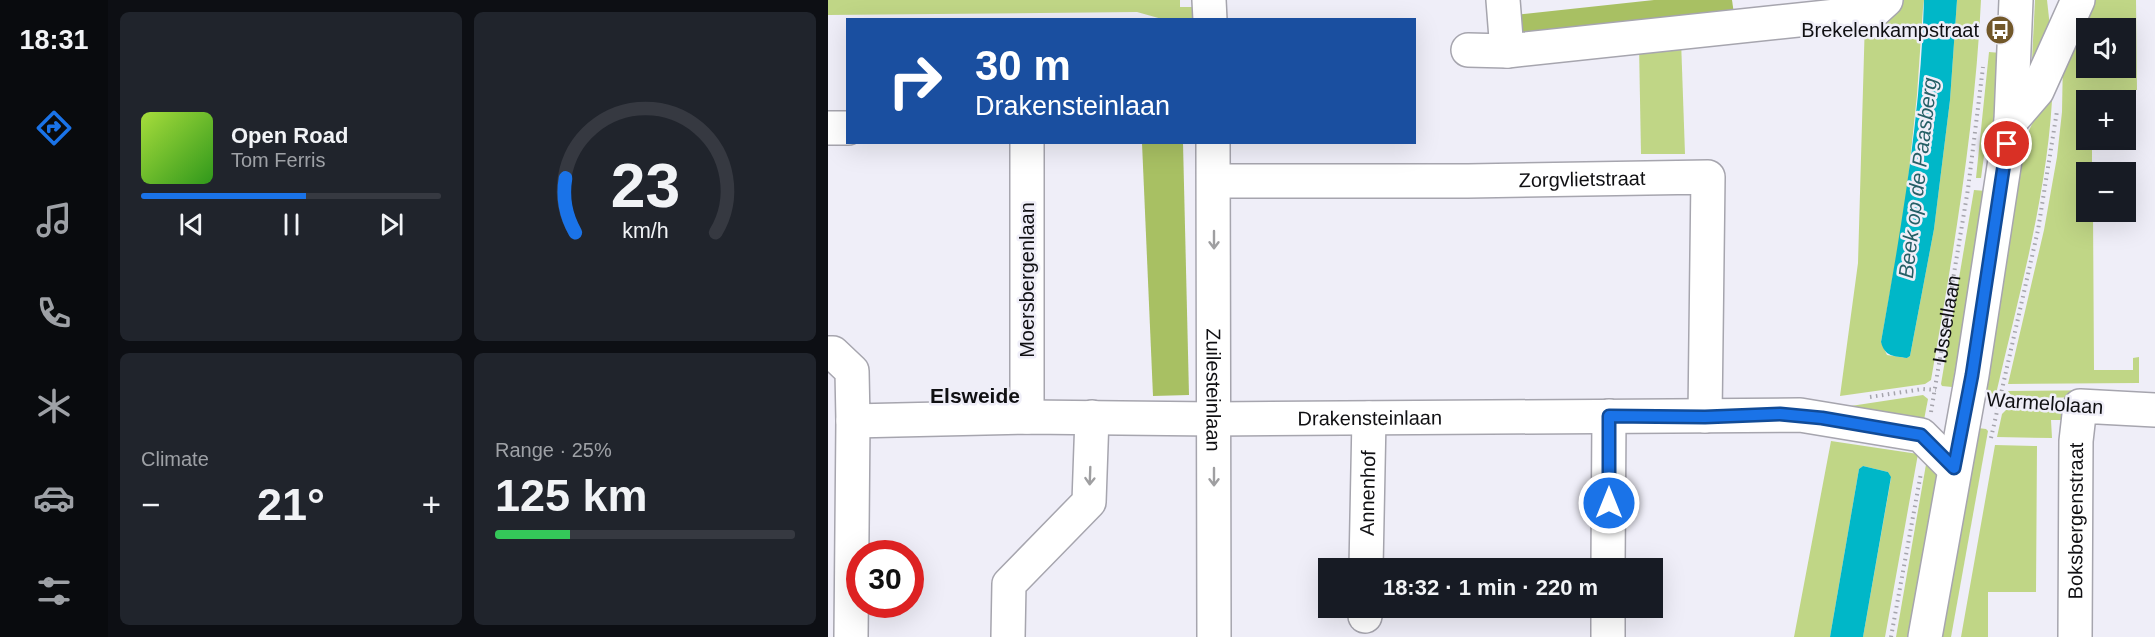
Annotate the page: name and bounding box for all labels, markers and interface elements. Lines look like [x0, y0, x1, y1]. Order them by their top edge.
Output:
bus stop icon: Brekelenkampstraat [1984, 14, 2016, 46]
map controls [2076, 18, 2136, 222]
button: sound [2076, 18, 2136, 78]
place label: Brekelenkampstraat [1801, 19, 1979, 41]
text: 18:31 [19, 25, 89, 55]
icon: right [876, 42, 954, 120]
text: 30 m [975, 42, 1071, 89]
water label: Beek op de Paasberg [1894, 76, 1941, 280]
button: + [2076, 90, 2136, 150]
text: Drakensteinlaan [975, 91, 1170, 121]
icon: directions [33, 107, 75, 149]
pin [1981, 118, 2032, 169]
text: Open Road [231, 123, 348, 148]
icon: arrive [1990, 127, 2023, 160]
text: Tom Ferris [231, 149, 325, 171]
text: 23 [610, 152, 680, 221]
button: − [2076, 162, 2136, 222]
street label: Zorgvlietstraat [1518, 167, 1646, 191]
icon: music [33, 199, 75, 241]
street label: Moersbergenlaan [1016, 202, 1038, 358]
icon: previous [175, 208, 208, 241]
icon: pause [275, 208, 308, 241]
icon: next [375, 208, 408, 241]
text: km/h [622, 220, 668, 244]
one-way arrow [1208, 229, 1220, 249]
street label: IJssellaan [1928, 274, 1965, 365]
icon: phone [33, 292, 75, 334]
street label: Zuilesteinlaan [1202, 328, 1225, 452]
district label: Elsweide [930, 384, 1020, 407]
icon: climate [33, 385, 75, 427]
street label: Warmelolaan [1986, 388, 2104, 418]
street label: Drakensteinlaan [1297, 406, 1442, 429]
text: Range · 25% [495, 439, 612, 461]
street label: Boksbergenstraat [2064, 442, 2087, 599]
text: Climate [141, 448, 209, 470]
street label: Annenhof [1356, 450, 1379, 536]
one-way arrow [1084, 465, 1096, 485]
one-way arrow [1208, 467, 1220, 487]
text: 125 km [495, 470, 648, 521]
position arrow [1577, 471, 1641, 535]
icon: car [33, 477, 75, 519]
text: 21° [257, 479, 325, 530]
text: − [141, 486, 160, 523]
text: + [422, 486, 441, 523]
speed limit sign: 30 [846, 540, 924, 618]
icon: filters [33, 570, 75, 612]
text: 18:32 · 1 min · 220 m [1383, 575, 1598, 600]

